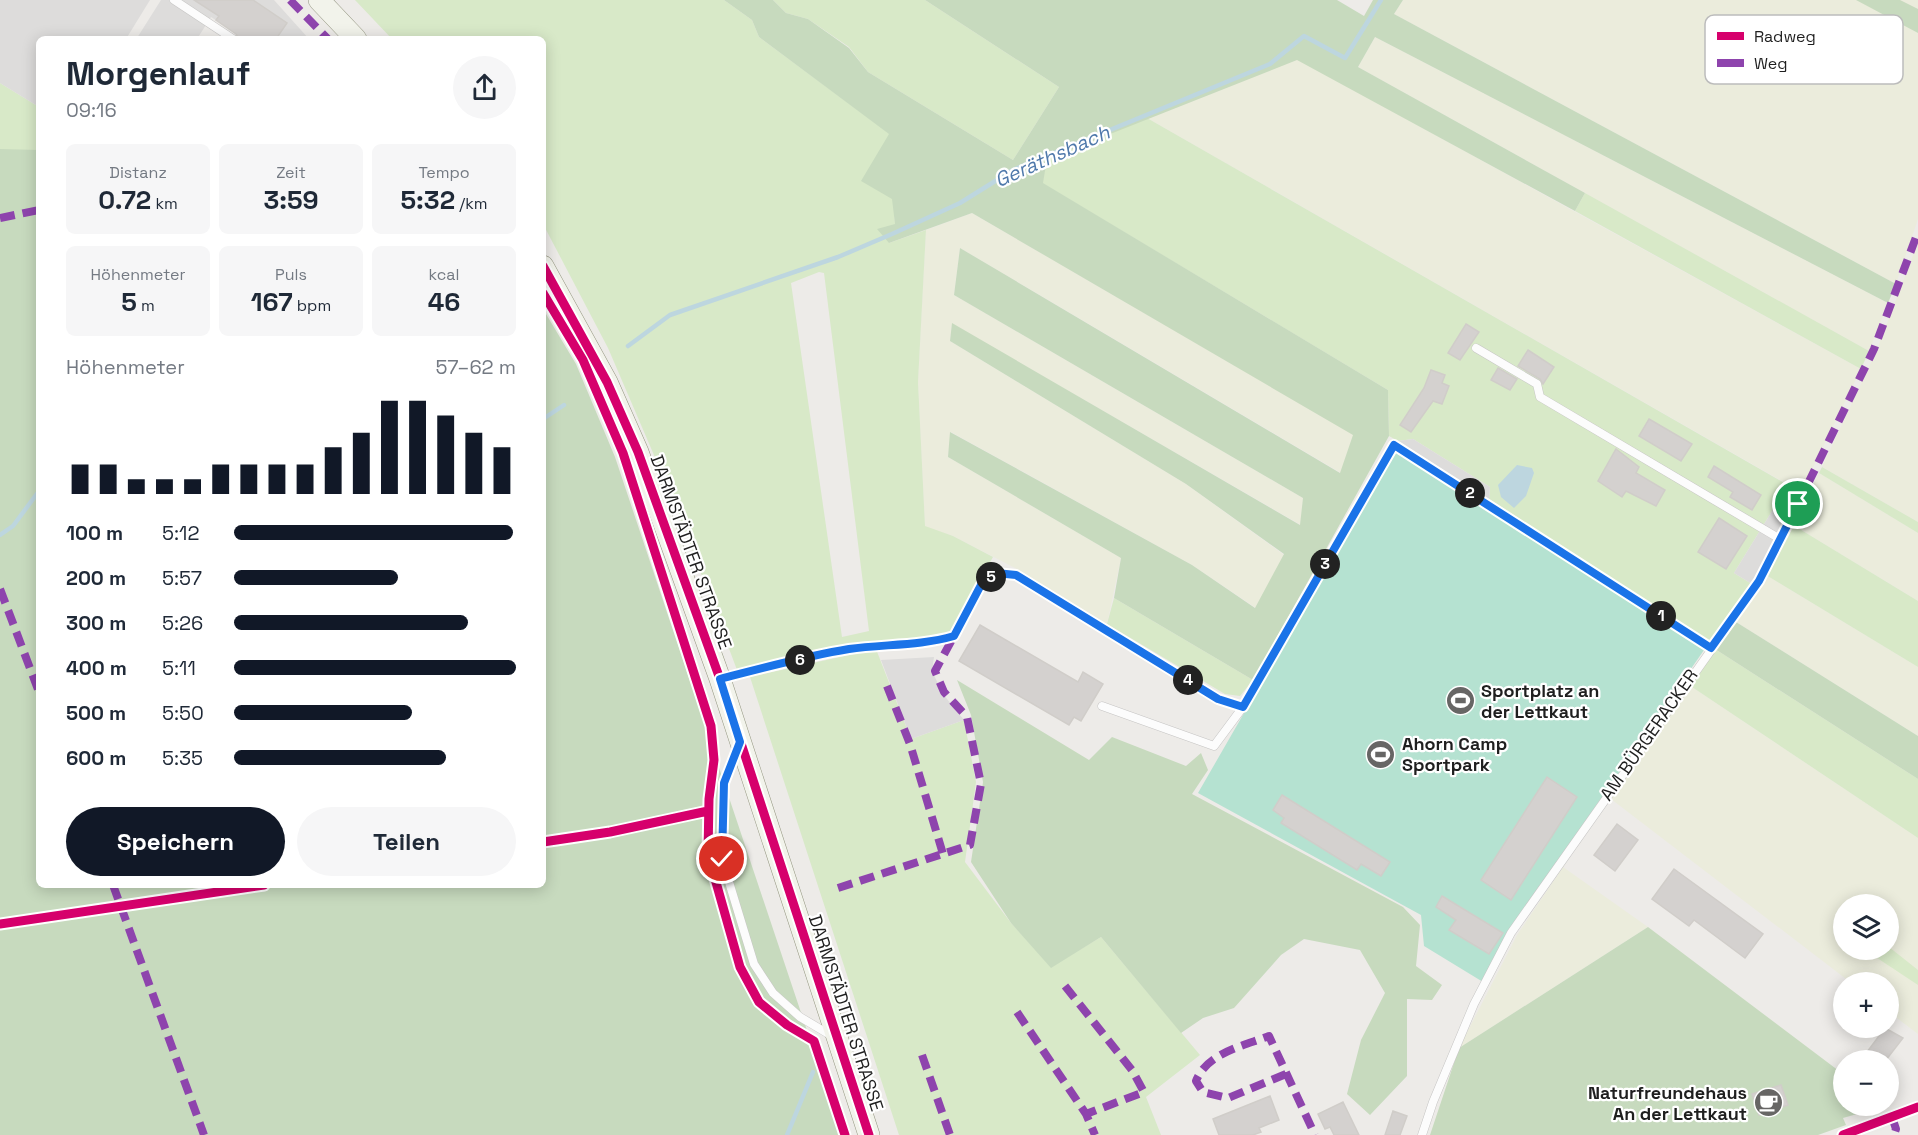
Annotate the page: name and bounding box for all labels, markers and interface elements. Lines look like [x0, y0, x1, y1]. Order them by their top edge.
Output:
legend [1705, 15, 1903, 84]
text: Radweg [1754, 26, 1816, 47]
text: Morgenlauf [66, 53, 250, 95]
text: Weg [1754, 53, 1788, 74]
button: share [453, 56, 516, 119]
text: 09:16 [66, 97, 117, 123]
water label: Geräthsbach [990, 119, 1114, 193]
text: Distanz [109, 162, 167, 183]
text: Zeit [276, 162, 306, 183]
text: Tempo [418, 162, 470, 183]
text: 0.72 [98, 183, 151, 217]
text: 3:59 [263, 183, 319, 217]
text: 5:32 [400, 183, 455, 217]
text: km [151, 193, 178, 214]
text: /km [455, 193, 488, 214]
text: Höhenmeter [91, 264, 185, 285]
text: Puls [275, 264, 307, 285]
text: kcal [429, 264, 459, 285]
text: 5 [121, 285, 137, 319]
text: 167 [251, 285, 293, 319]
text: 46 [428, 285, 460, 319]
text: m [137, 295, 155, 316]
text: bpm [293, 295, 331, 316]
text: Höhenmeter [66, 354, 185, 380]
text: 57–62 m [435, 354, 516, 380]
street label: DARMSTÄDTER STRASSE [646, 452, 737, 652]
pin: 2 [1455, 478, 1485, 508]
pin [1772, 478, 1823, 529]
text: 2 [1465, 482, 1475, 503]
icon: arrive [1781, 487, 1814, 520]
text: 100 m [66, 520, 123, 546]
text: 5:12 [162, 520, 199, 546]
pin: 3 [1310, 549, 1340, 579]
text: 3 [1320, 553, 1330, 574]
pin: 5 [976, 562, 1006, 592]
text: 200 m [66, 565, 126, 591]
text: 5:57 [162, 565, 202, 591]
text: 5 [986, 566, 996, 587]
pin: 1 [1646, 601, 1676, 631]
text: 1 [1657, 605, 1665, 626]
text: 300 m [66, 610, 126, 636]
text: 5:26 [162, 610, 203, 636]
pin: 6 [785, 645, 815, 675]
text: 6 [795, 649, 805, 670]
text: 400 m [66, 655, 127, 681]
text: 5:11 [162, 655, 196, 681]
street label: AM BÜRGERACKER [1595, 664, 1703, 805]
pin: 4 [1173, 665, 1203, 695]
text: 4 [1183, 669, 1193, 690]
place label: Sportplatz an der Lettkaut [1481, 679, 1599, 723]
sports icon: Sportplatz an der Lettkaut [1444, 685, 1476, 717]
text: 500 m [66, 700, 126, 726]
text: 5:50 [162, 700, 204, 726]
place label: Ahorn Camp Sportpark [1402, 732, 1507, 776]
sports icon: Ahorn Camp Sportpark [1365, 738, 1397, 770]
text: 600 m [66, 745, 126, 771]
text: 5:35 [162, 745, 203, 771]
button: Speichern [66, 807, 285, 876]
button: Teilen [297, 807, 516, 876]
pin [696, 833, 747, 884]
icon: check [705, 842, 738, 875]
map controls [1833, 894, 1899, 1116]
button: layers [1833, 894, 1899, 960]
street label: DARMSTÄDTER STRASSE [804, 912, 889, 1114]
button: + [1833, 972, 1899, 1038]
button: − [1833, 1050, 1899, 1116]
place label: Naturfreundehaus An der Lettkaut [1588, 1081, 1747, 1125]
cafe icon: Naturfreundehaus An der Lettkaut [1752, 1087, 1784, 1119]

